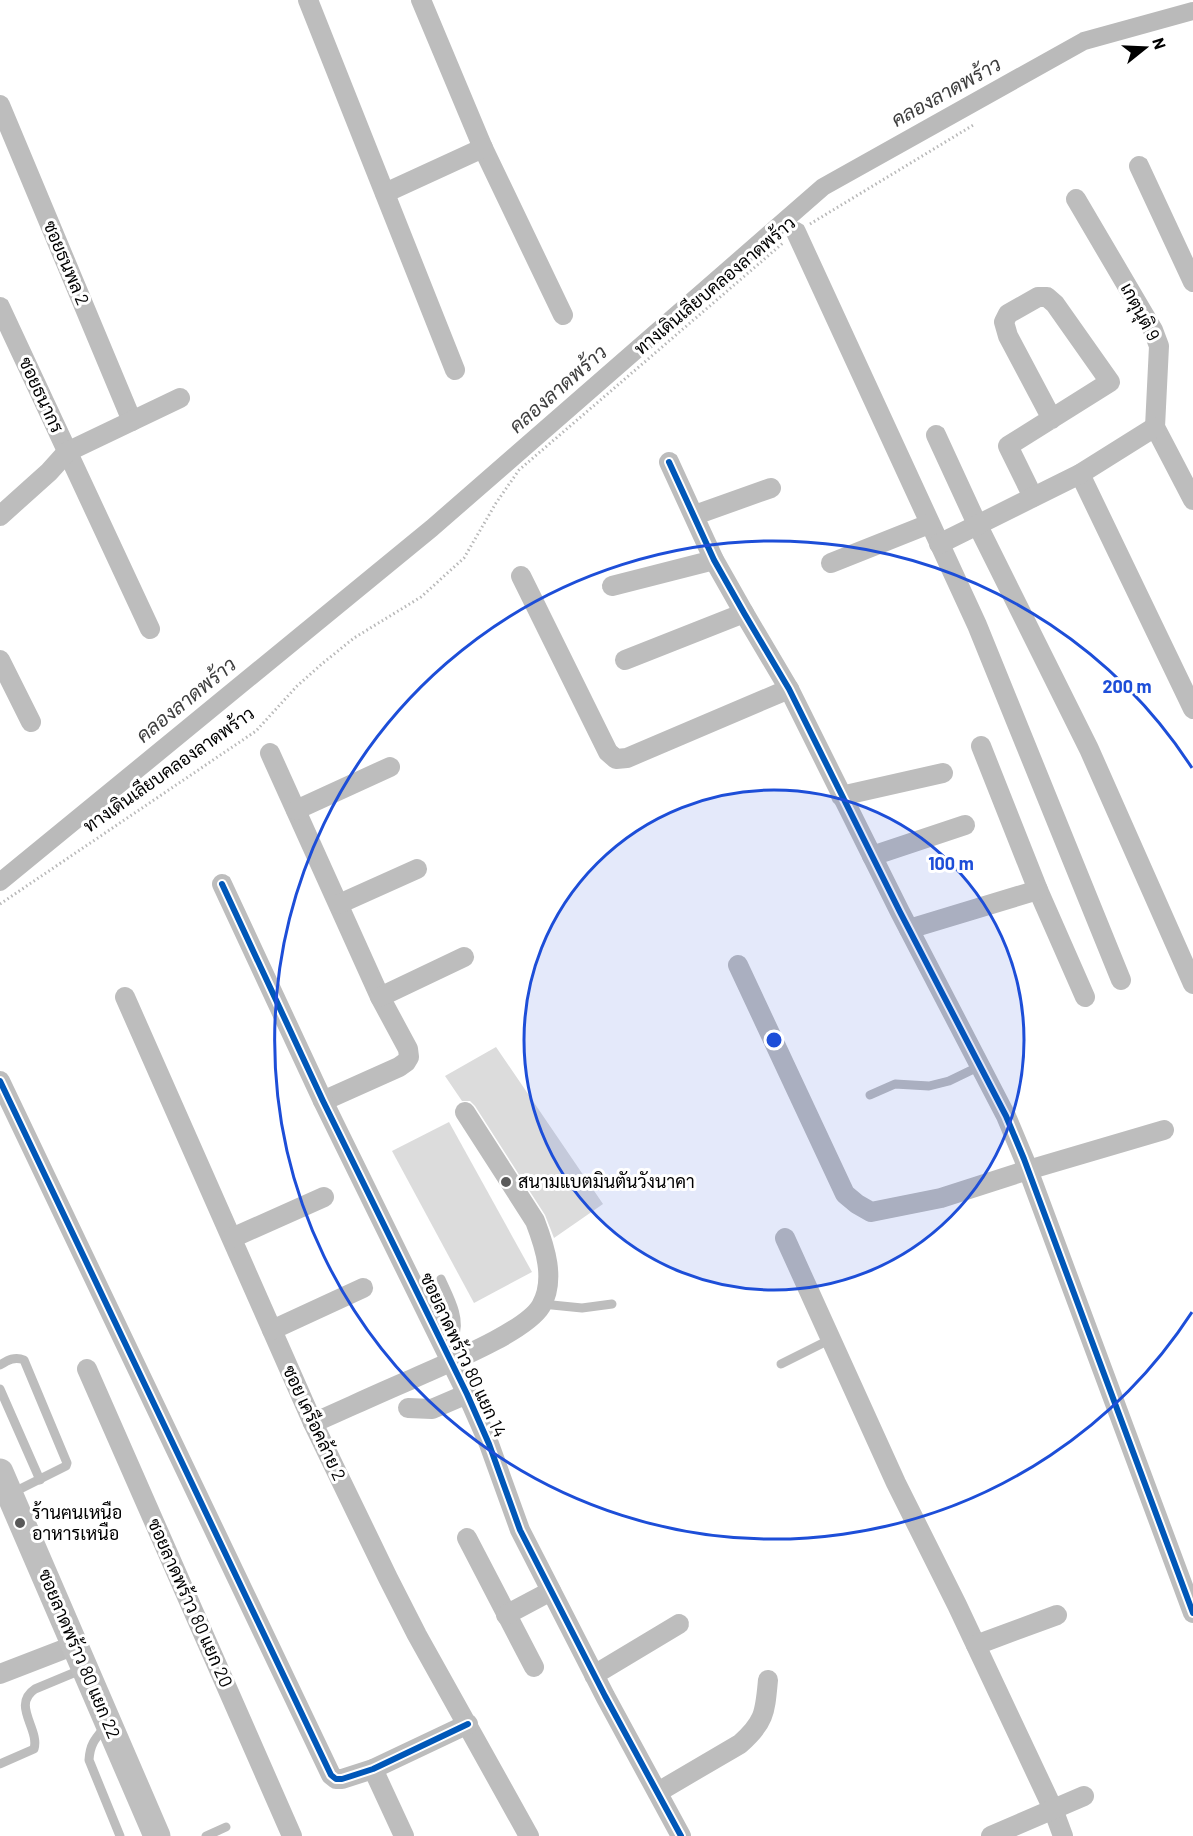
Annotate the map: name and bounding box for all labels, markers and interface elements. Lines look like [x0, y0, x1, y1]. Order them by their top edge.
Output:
north arrow [1115, 18, 1175, 78]
text: N [1149, 35, 1170, 51]
water label: คลองลาดพร้าว [887, 51, 1005, 131]
street label: ทางเดินเลียบคลองลาดพร้าว [629, 211, 800, 359]
street label: ซอยธนพล 2 [39, 217, 95, 308]
street label: เกตุนุติ 9 [1115, 279, 1165, 345]
water label: คลองลาดพร้าว [504, 339, 611, 437]
street label: ซอยธนากร [15, 353, 69, 436]
water label: คลองลาดพร้าว [131, 652, 240, 747]
text: 200 m [1102, 675, 1152, 697]
street label: ทางเดินเลียบคลองลาดพร้าว [78, 701, 258, 837]
text: 100 m [928, 852, 974, 874]
centre of rings [764, 1030, 784, 1050]
place label: สนามแบตมินตันวังนาคา [518, 1170, 695, 1192]
marker: สนามแบตมินตันวังนาคา [499, 1175, 513, 1189]
street label: ซอยลาดพร้าว 80 แยก 14 [416, 1269, 512, 1440]
street label: ซอย เครือคล้าย 2 [279, 1361, 351, 1484]
place label: ร้านฅนเหนือ อาหารเหนือ [32, 1501, 122, 1544]
street label: ซอยลาดพร้าว 80 แยก 20 [144, 1515, 238, 1690]
marker: ร้านฅนเหนือ อาหารเหนือ [13, 1516, 27, 1530]
street label: ซอยลาดพร้าว 80 แยก 22 [34, 1565, 126, 1742]

